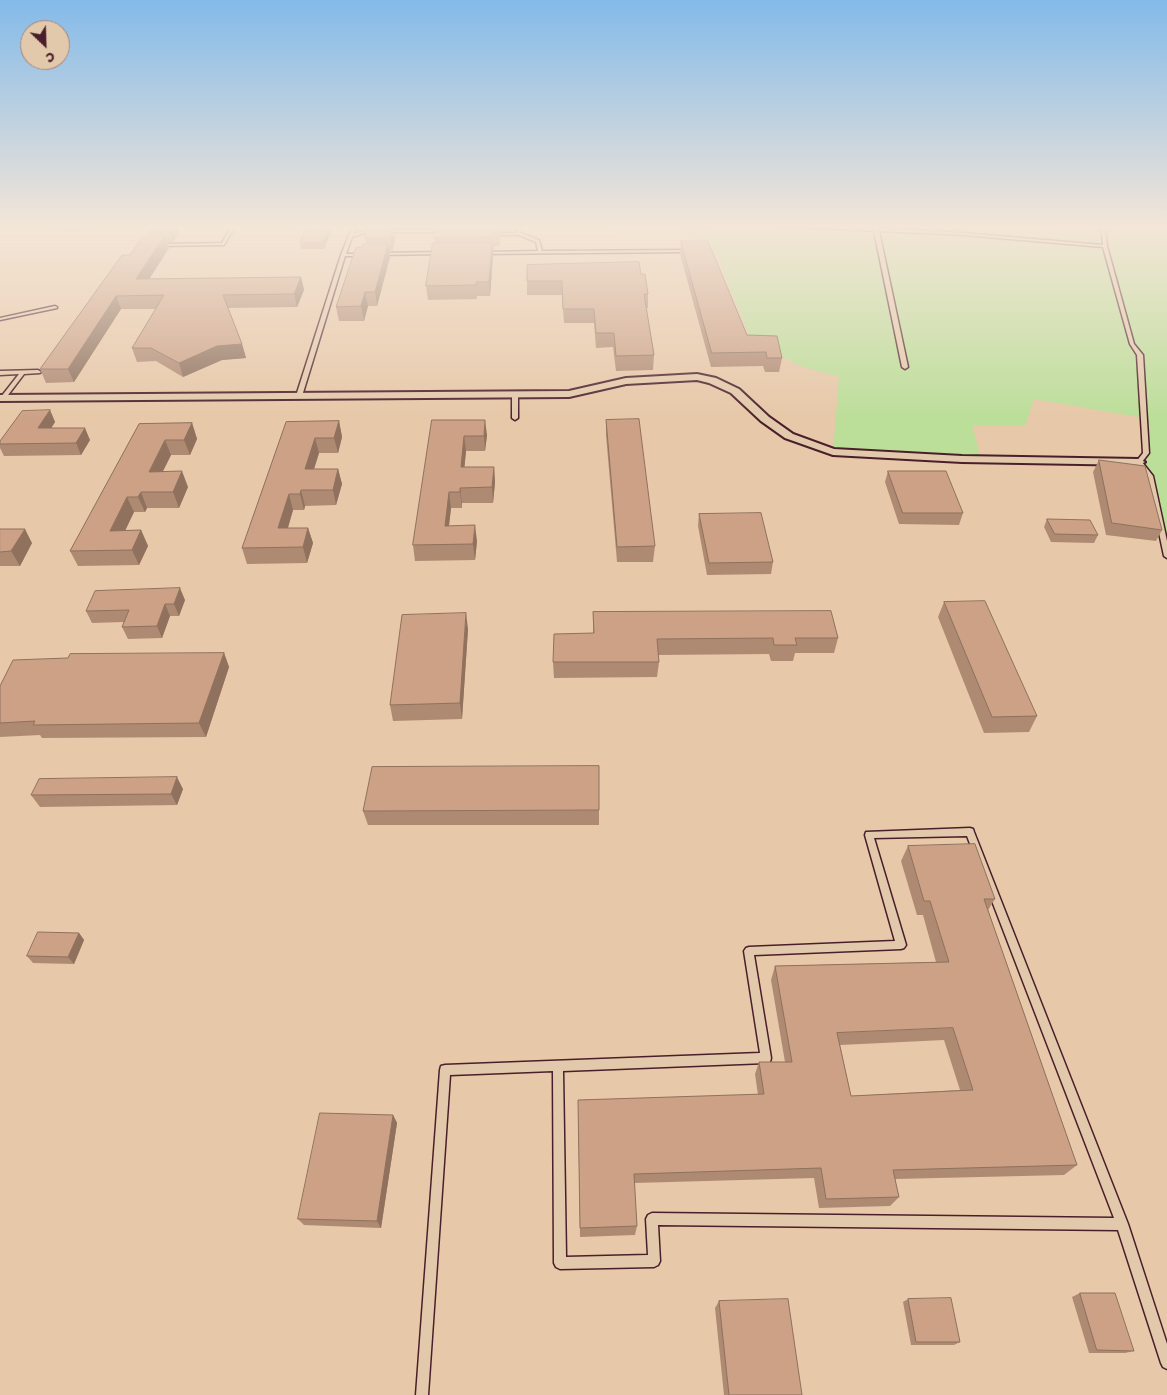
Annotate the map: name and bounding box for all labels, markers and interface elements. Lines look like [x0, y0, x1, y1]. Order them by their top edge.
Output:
north arrow [20, 20, 70, 70]
text: С [43, 48, 58, 68]

